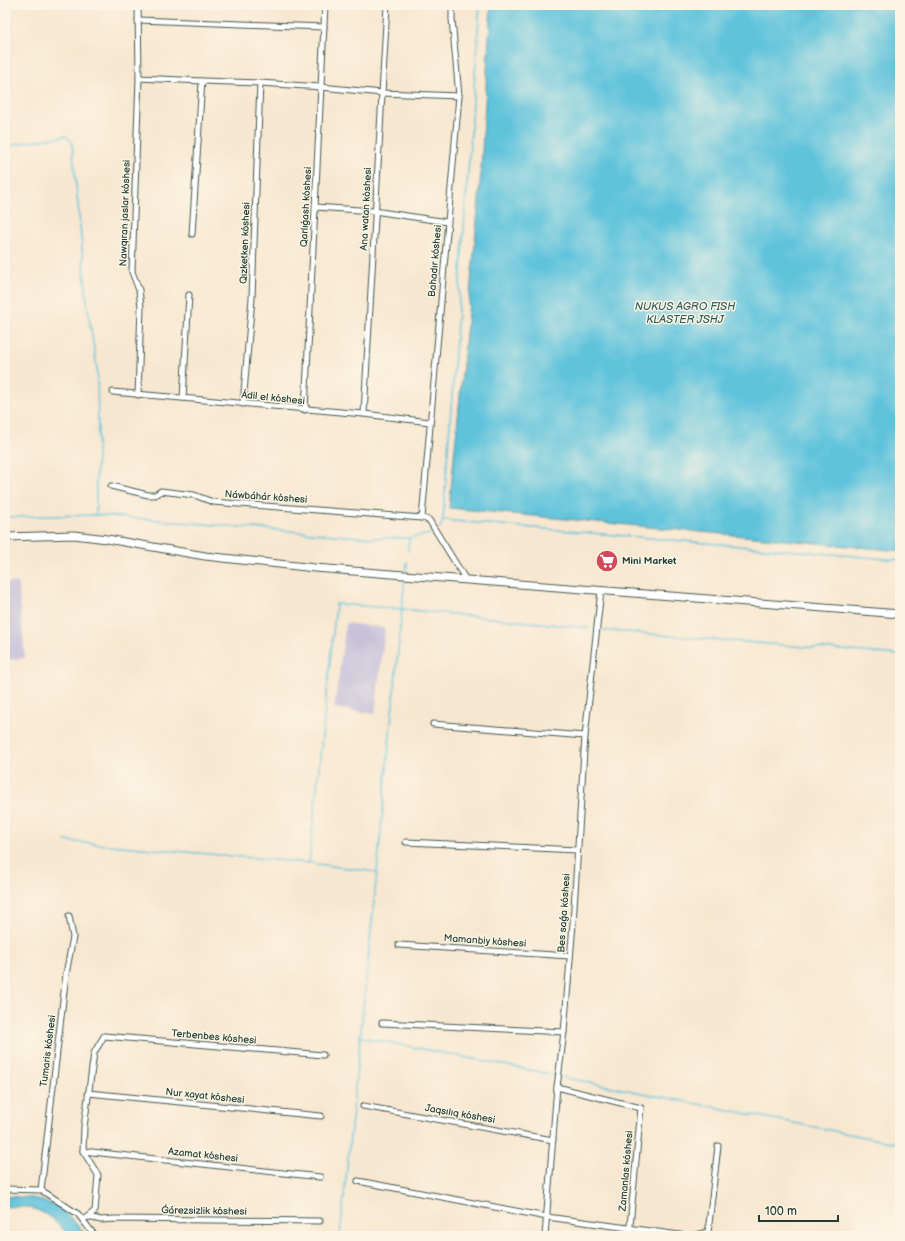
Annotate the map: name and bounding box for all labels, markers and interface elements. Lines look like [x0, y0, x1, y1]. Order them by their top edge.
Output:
street label: Nawqıran jaslar kóshesi [117, 159, 133, 267]
street label: Qarlıǵash kóshesi [298, 167, 314, 247]
street label: Ana watan kóshesi [358, 167, 374, 251]
street label: Qızketken kóshesi [238, 202, 252, 284]
street label: Bahadır kóshesi [426, 224, 444, 298]
water label: NUKUS AGRO FISH KLASTER JSHJ [635, 300, 736, 326]
street label: Ádil el kóshesi [241, 389, 305, 407]
street label: Náwbáhár kóshesi [224, 488, 308, 506]
supermarket icon: Mini Market [594, 548, 620, 574]
place label: Mini Market [622, 555, 677, 567]
street label: Bes saǵa kóshesi [555, 873, 573, 953]
street label: Mamanbiy kóshesi [443, 932, 527, 950]
street label: Tumaris kóshesi [38, 1014, 58, 1088]
street label: Terbenbes kóshesi [171, 1027, 257, 1047]
street label: Nur xayat kóshesi [165, 1086, 245, 1106]
street label: Jaqsılıq kóshesi [424, 1102, 496, 1126]
street label: Zamanlas kóshesi [616, 1130, 636, 1213]
street label: Azamat kóshesi [167, 1145, 239, 1165]
scale bar [759, 1197, 838, 1223]
street label: Ǵárezsizlik kóshesi [161, 1204, 247, 1218]
text: 100 m [765, 1204, 797, 1219]

